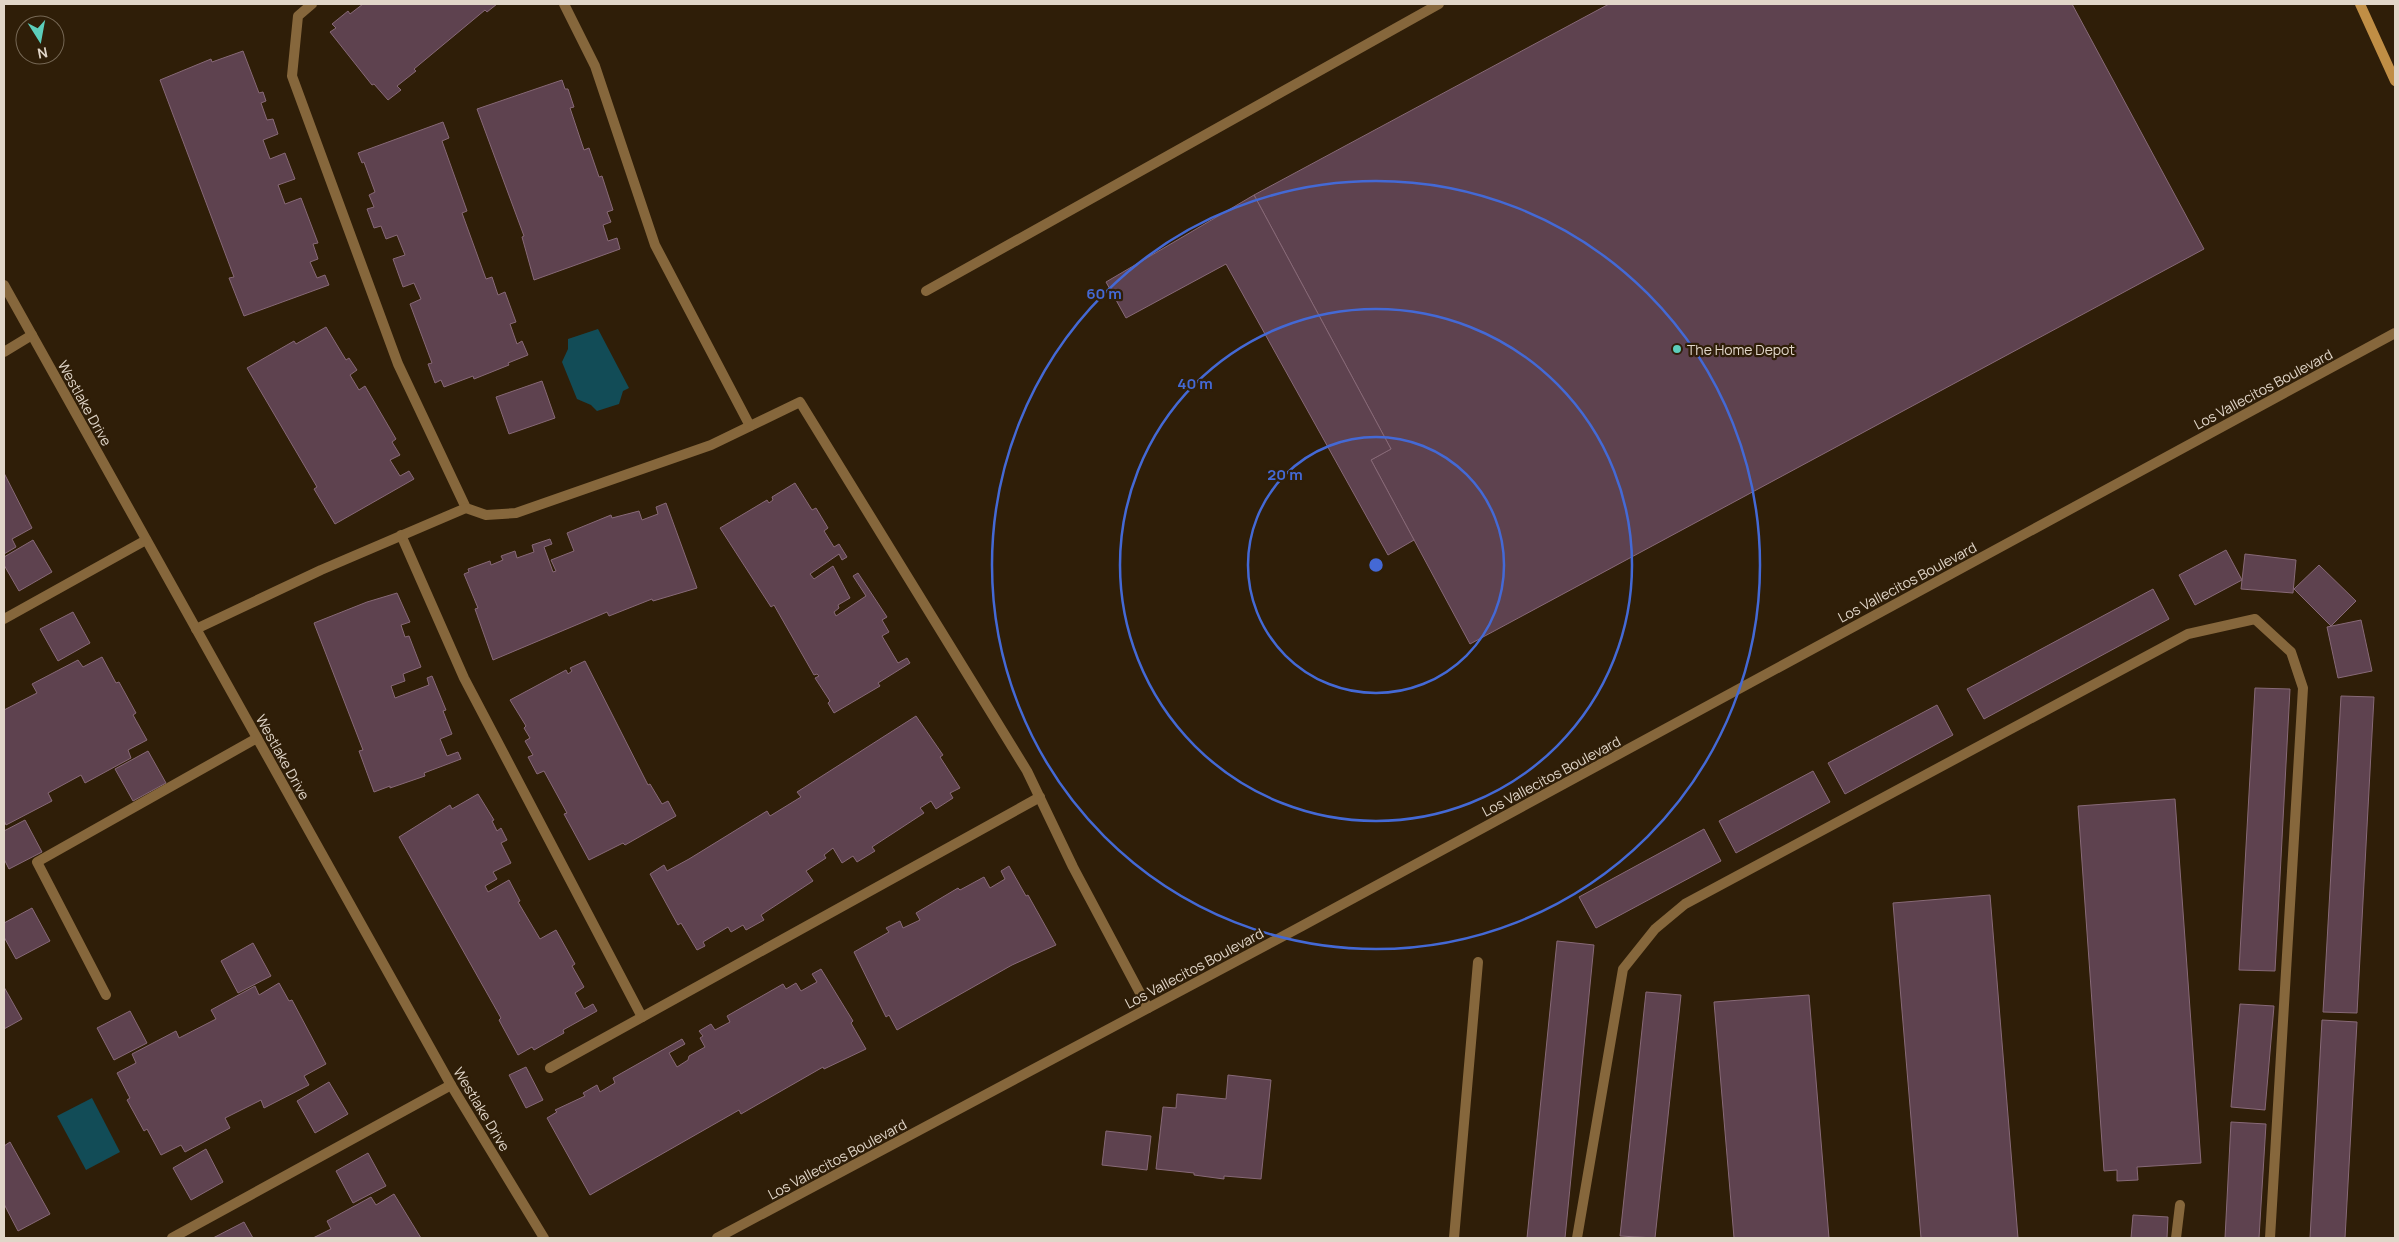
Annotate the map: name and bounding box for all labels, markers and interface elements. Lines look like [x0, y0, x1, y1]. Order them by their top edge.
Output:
north arrow [15, 15, 65, 65]
text: N [36, 43, 49, 64]
text: 60 m [1086, 283, 1122, 304]
place label: The Home Depot [1687, 340, 1795, 359]
marker: The Home Depot [1671, 343, 1683, 355]
street label: Los Vallecitos Boulevard [2190, 344, 2336, 434]
street label: Westlake Drive [54, 357, 116, 449]
text: 40 m [1177, 373, 1213, 394]
text: 20 m [1267, 464, 1303, 485]
street label: Los Vallecitos Boulevard [1834, 537, 1980, 627]
centre of rings [1367, 556, 1385, 574]
street label: Westlake Drive [252, 711, 314, 803]
street label: Los Vallecitos Boulevard [1478, 731, 1624, 821]
street label: Los Vallecitos Boulevard [1121, 923, 1267, 1013]
street label: Westlake Drive [449, 1063, 515, 1155]
street label: Los Vallecitos Boulevard [764, 1114, 910, 1204]

